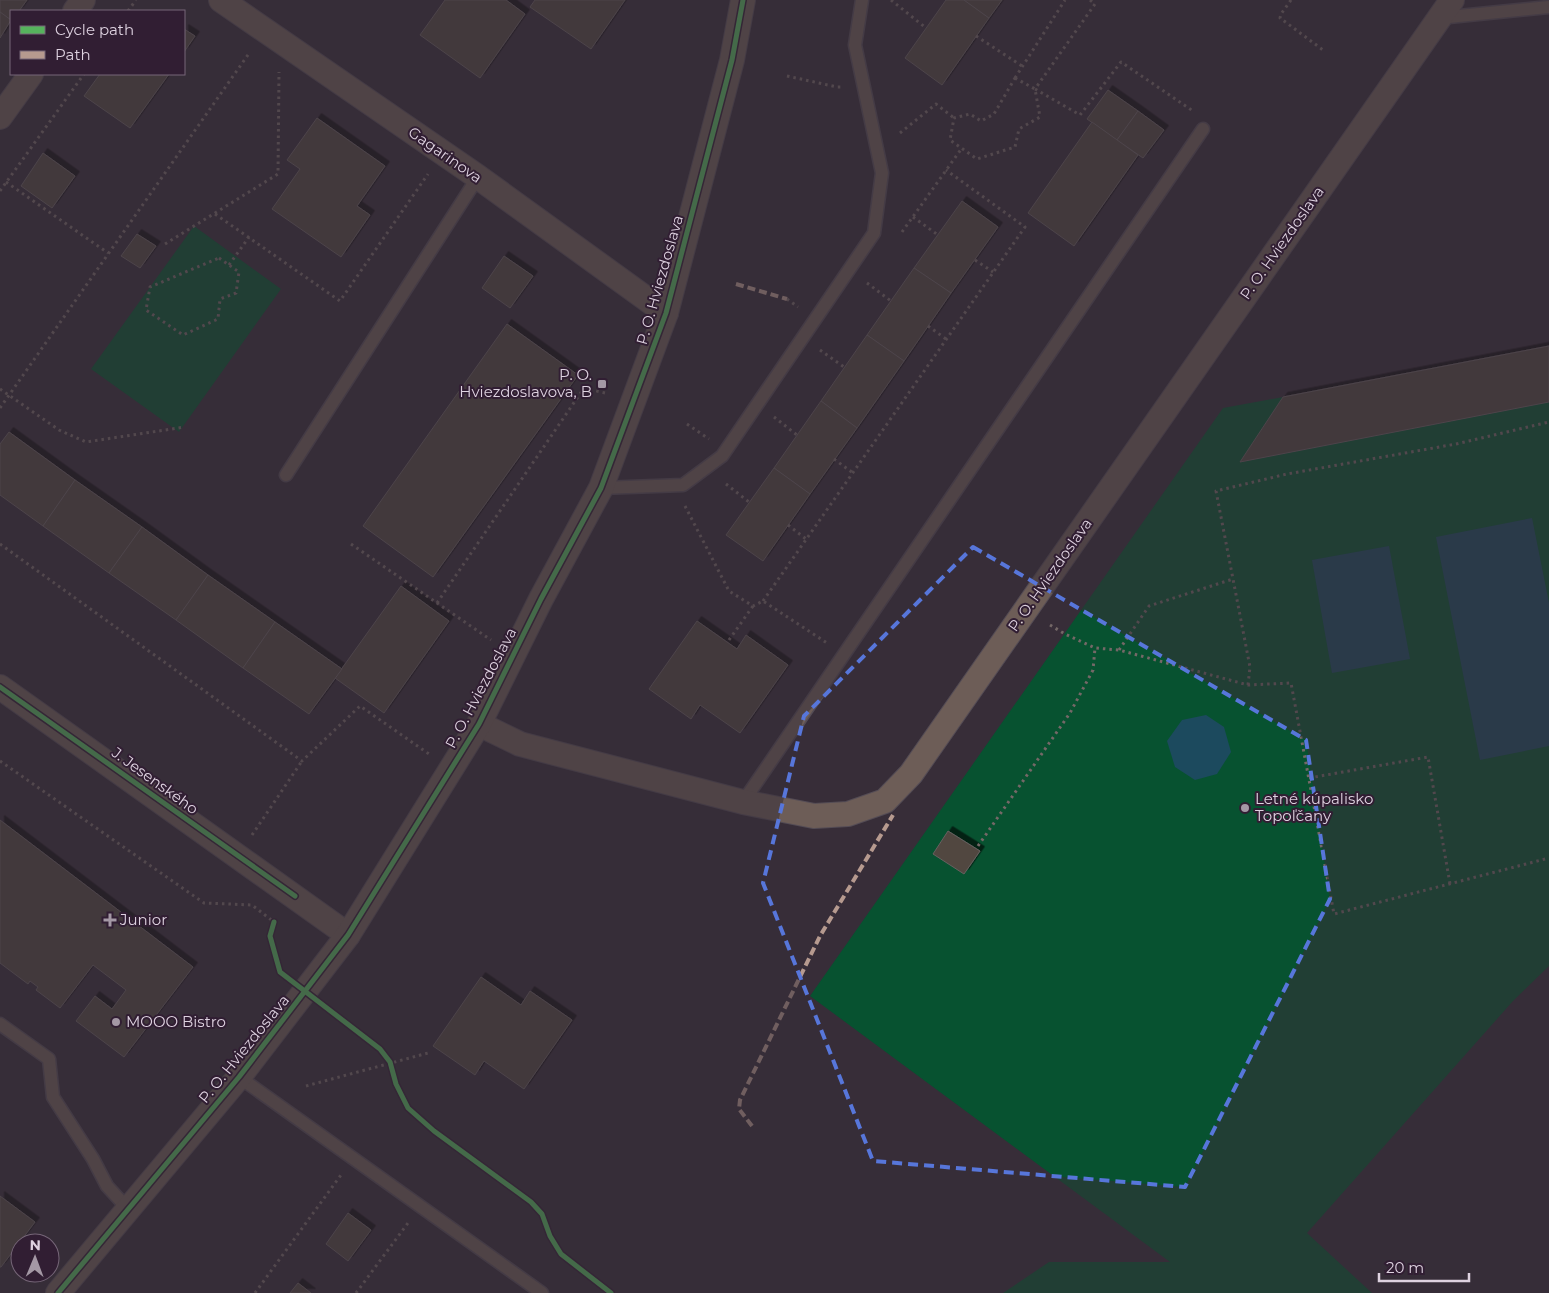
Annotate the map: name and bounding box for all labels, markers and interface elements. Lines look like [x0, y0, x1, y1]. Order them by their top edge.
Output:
legend [10, 10, 185, 75]
text: Cycle path [55, 20, 134, 39]
text: Path [55, 45, 91, 64]
street label: Gagarinova [405, 122, 486, 187]
street label: P. O. Hviezdoslava [1235, 182, 1328, 303]
street label: P. O. Hviezdoslava [632, 213, 687, 347]
place label: P. O. Hviezdoslavova, B [459, 365, 592, 401]
marker: P. O. Hviezdoslavova, B [596, 378, 608, 390]
street label: P. O. Hviezdoslava [1003, 514, 1096, 635]
street label: P. O. Hviezdoslava [441, 624, 520, 751]
street label: J. Jesenského [108, 742, 202, 818]
place label: Letné kúpalisko Topoľčany [1255, 789, 1373, 825]
marker: Letné kúpalisko Topoľčany [1239, 802, 1251, 814]
place label: Junior [119, 910, 167, 929]
marker: Junior [104, 914, 116, 926]
street label: P. O. Hviezdoslava [194, 991, 293, 1107]
place label: MOOO Bistro [126, 1012, 226, 1031]
marker: MOOO Bistro [110, 1016, 122, 1028]
north arrow [10, 1233, 60, 1283]
text: N [29, 1236, 41, 1254]
scale bar [1379, 1250, 1469, 1282]
text: 20 m [1386, 1258, 1424, 1277]

